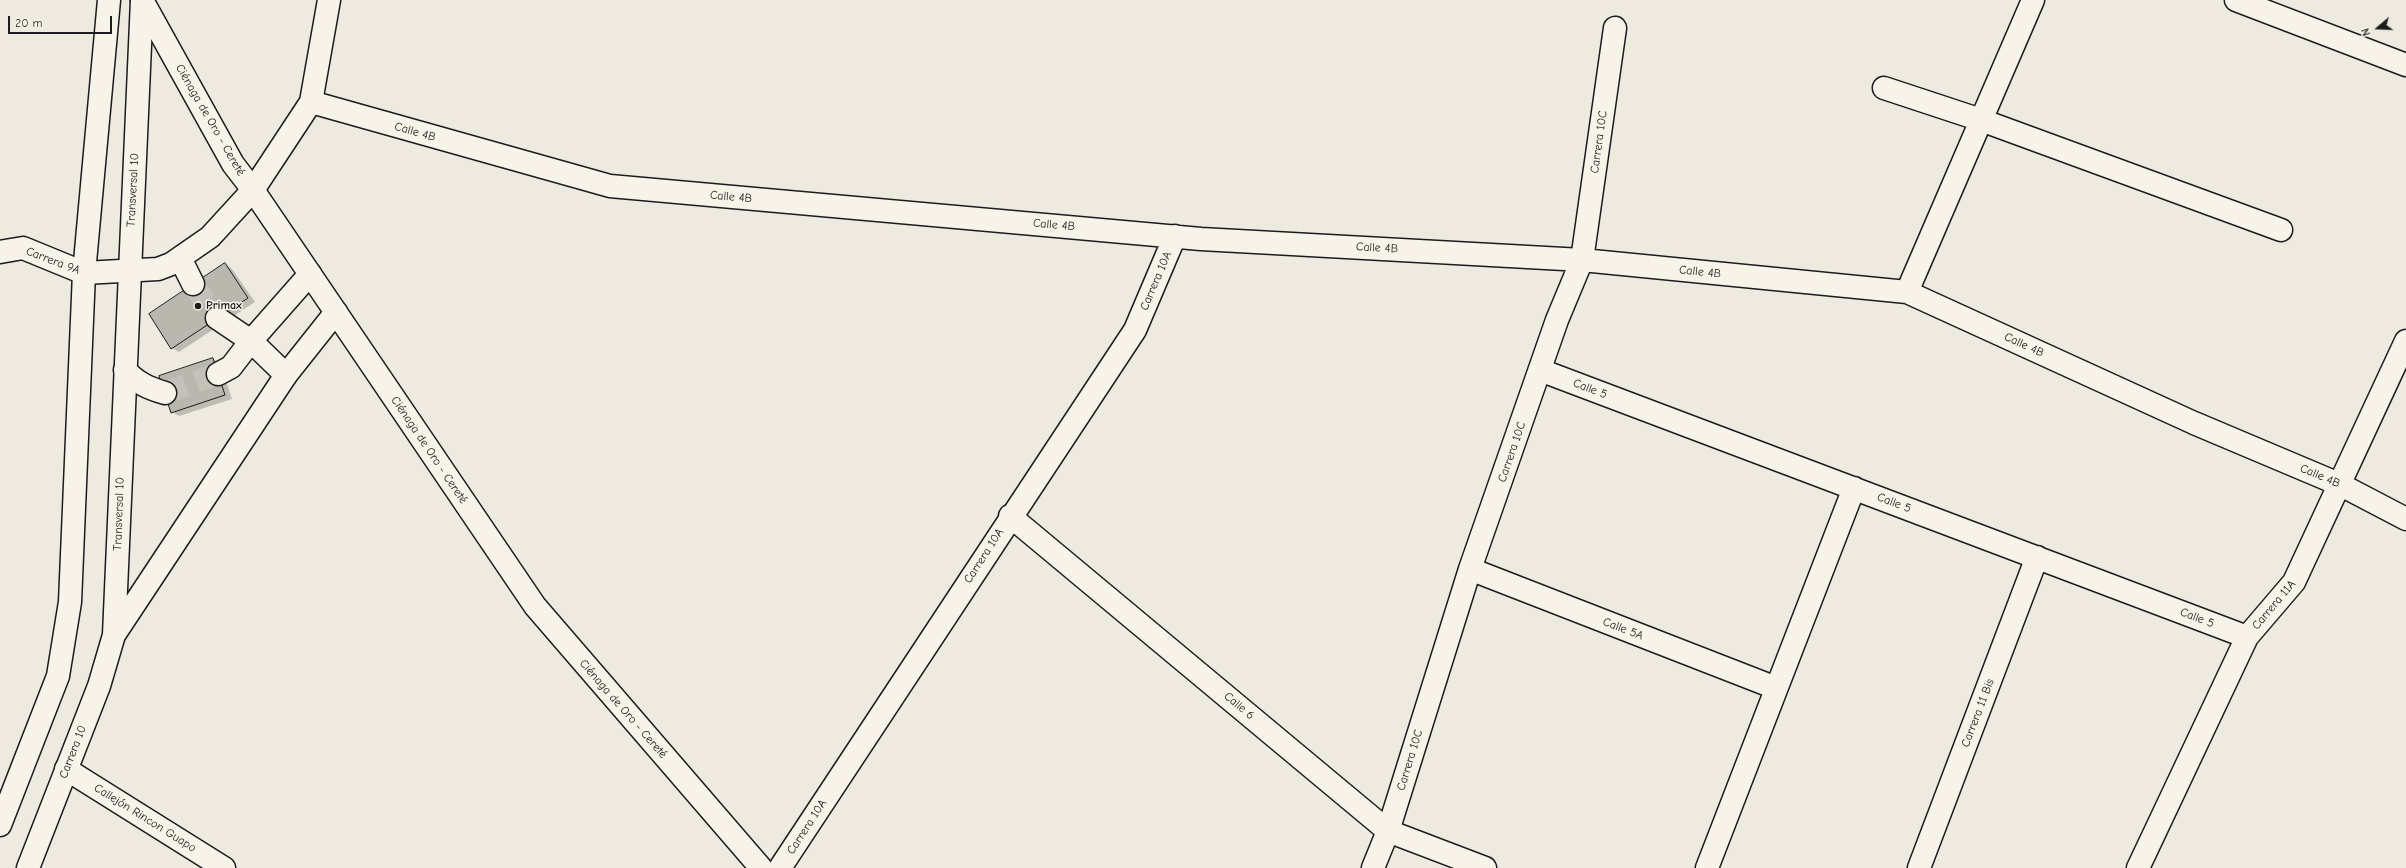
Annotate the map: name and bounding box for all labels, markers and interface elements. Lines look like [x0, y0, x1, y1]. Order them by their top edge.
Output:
scale bar [10, 8, 114, 34]
north arrow [2358, 8, 2398, 48]
text: 20 m [15, 16, 43, 30]
text: N [2359, 27, 2373, 38]
street label: Ciénaga de Oro - Cereté [172, 62, 248, 178]
street label: Carrera 10C [1587, 110, 1611, 174]
street label: Calle 4B [393, 119, 437, 145]
street label: Transversal 10 [124, 153, 142, 227]
street label: Calle 4B [709, 188, 753, 206]
street label: Calle 4B [1032, 216, 1076, 234]
street label: Calle 4B [1356, 240, 1398, 256]
street label: Carrera 9A [24, 244, 82, 278]
street label: Carrera 10A [1137, 249, 1175, 313]
street label: Calle 4B [1678, 263, 1722, 281]
place label: Primax [206, 299, 242, 313]
marker: Primax [193, 301, 203, 311]
street label: Calle 4B [2002, 330, 2046, 360]
street label: Calle 5 [1571, 376, 1609, 402]
street label: Ciénaga de Oro - Cereté [388, 394, 470, 506]
street label: Carrera 10C [1495, 420, 1529, 484]
street label: Calle 4B [2298, 461, 2342, 491]
street label: Transversal 10 [111, 477, 127, 551]
street label: Calle 5 [1875, 490, 1913, 516]
street label: Carrera 10A [961, 526, 1007, 586]
street label: Carrera 11A [2249, 577, 2299, 633]
street label: Calle 5 [2178, 605, 2216, 631]
street label: Calle 5A [1601, 615, 1645, 643]
street label: Ciénaga de Oro - Cereté [576, 657, 670, 761]
street label: Carrera 11 Bis [1958, 677, 1998, 749]
street label: Calle 6 [1221, 689, 1257, 723]
street label: Carrera 10 [56, 723, 90, 781]
street label: Carrera 10C [1394, 728, 1426, 792]
street label: Callejón Rincon Guapo [91, 781, 199, 855]
street label: Carrera 10A [784, 797, 830, 857]

